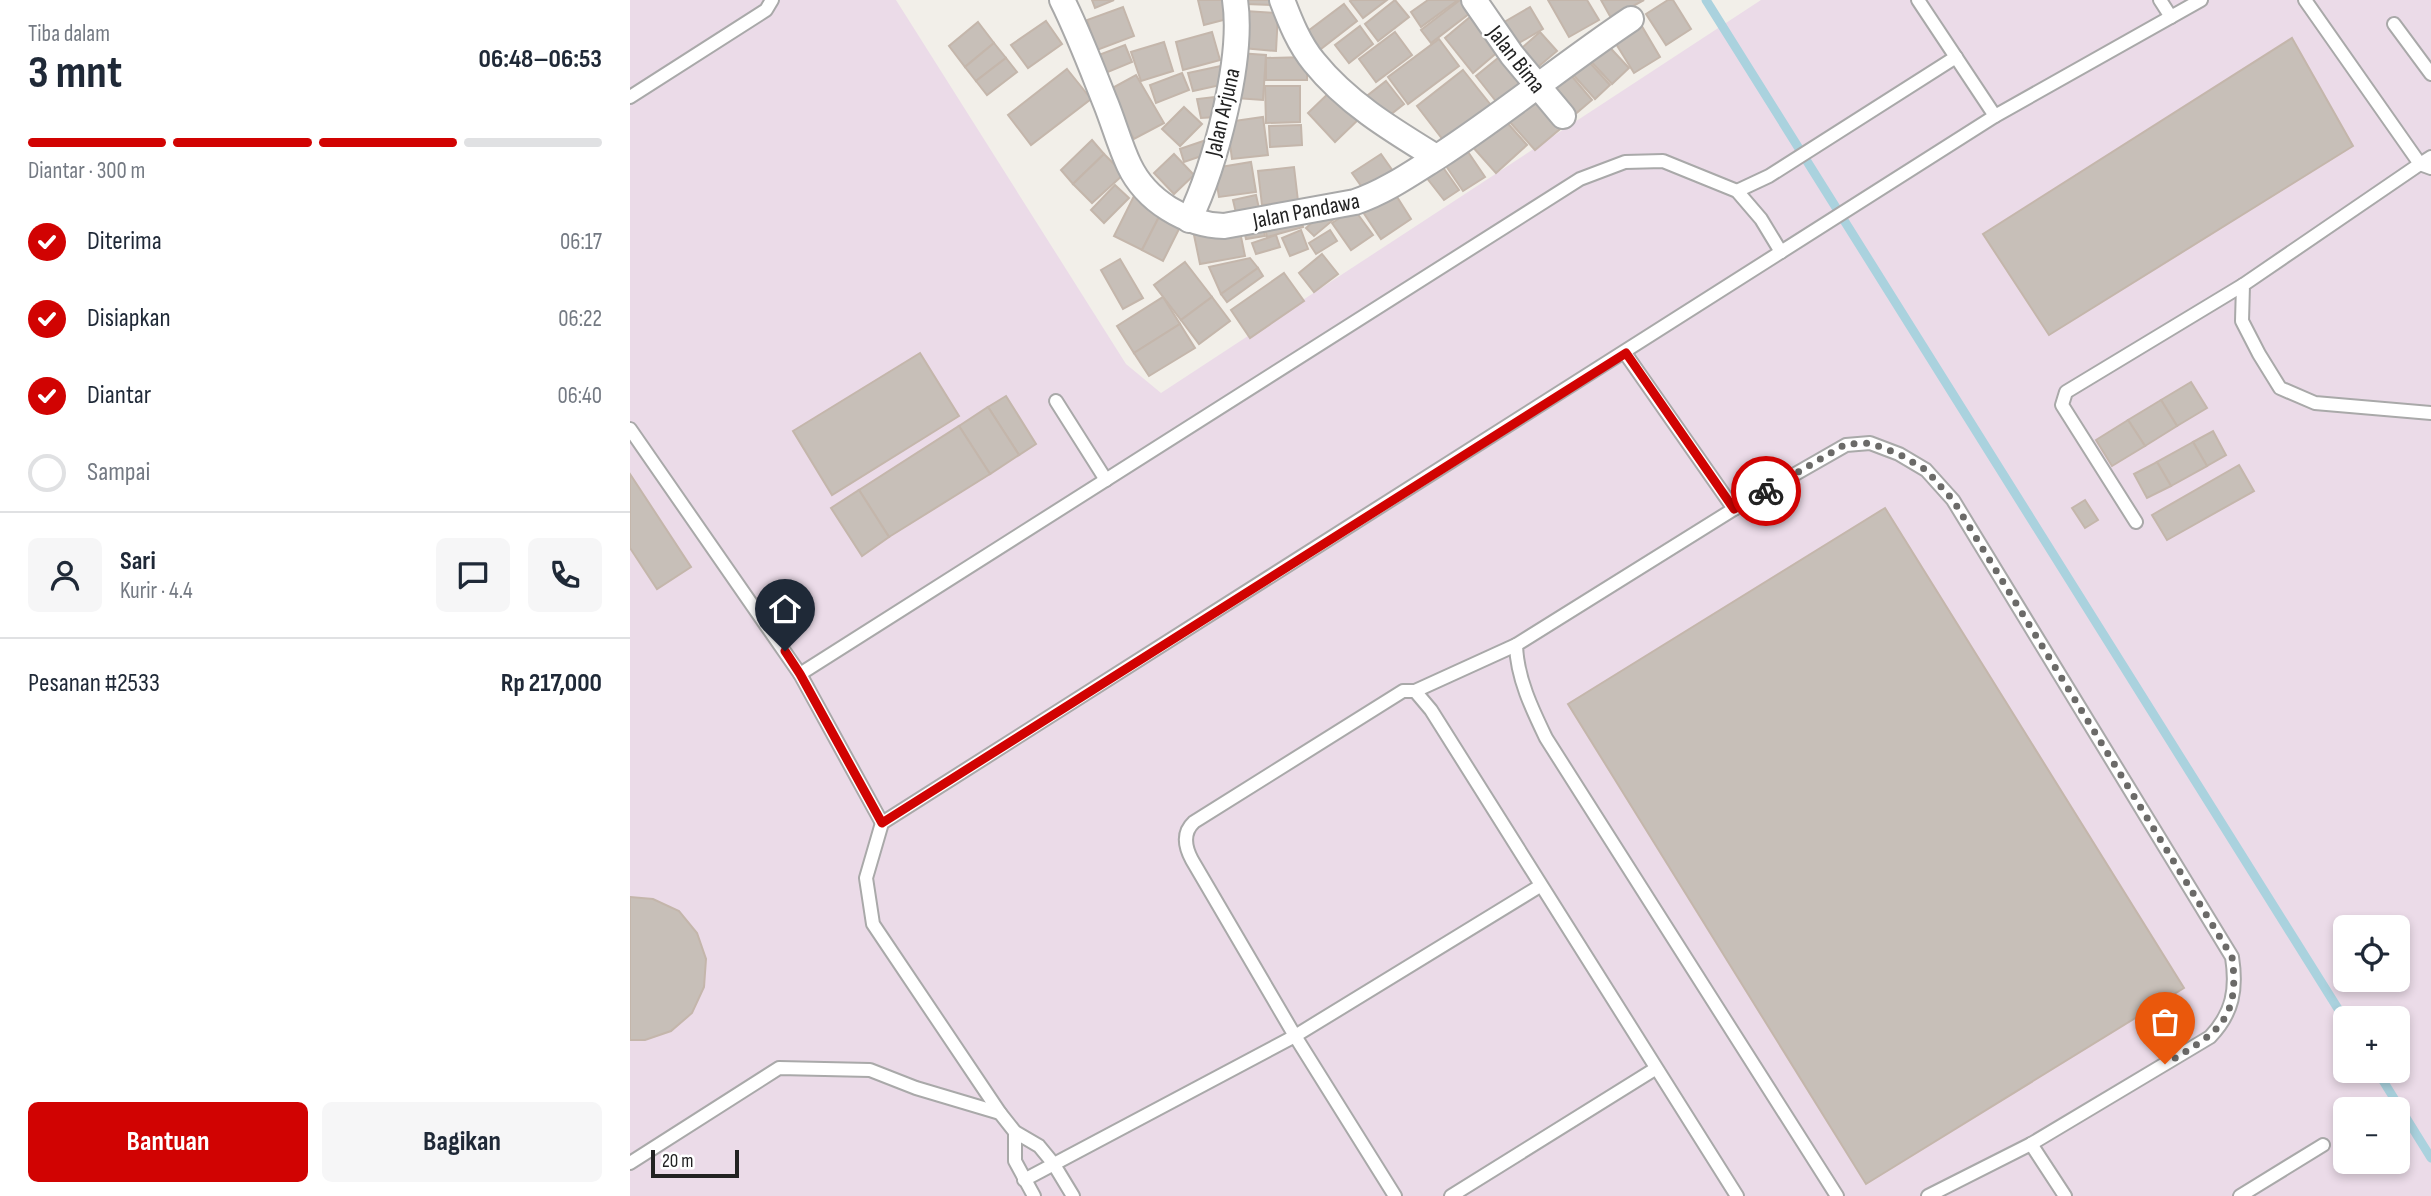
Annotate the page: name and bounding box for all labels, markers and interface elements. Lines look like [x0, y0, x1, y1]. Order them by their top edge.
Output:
street label: Jalan Bima [1480, 19, 1551, 99]
text: Tiba dalam [28, 20, 110, 48]
text: 06:48–06:53 [479, 44, 602, 75]
text: 3 mnt [28, 46, 122, 101]
street label: Jalan Arjuna [1199, 65, 1247, 160]
text: Diantar · 300 m [28, 157, 145, 185]
street label: Jalan Pandawa [1249, 187, 1362, 235]
icon: check [28, 223, 66, 261]
text: Diterima [87, 226, 162, 257]
text: 06:17 [560, 228, 602, 256]
icon: check [28, 300, 66, 338]
text: Disiapkan [87, 303, 171, 334]
text: 06:22 [558, 305, 602, 333]
icon: check [28, 377, 66, 415]
text: Diantar [87, 380, 151, 411]
text: 06:40 [557, 382, 602, 410]
courier [1731, 456, 1801, 526]
text: Sampai [87, 457, 150, 488]
icon: bike [1747, 472, 1785, 510]
button: person [28, 538, 102, 612]
button: chat [436, 538, 510, 612]
button: phone [528, 538, 602, 612]
text: Sari [120, 546, 156, 577]
text: Kurir · 4.4 [120, 577, 193, 605]
pin [755, 579, 815, 651]
icon: home [766, 590, 804, 628]
text: Pesanan #2533 [28, 668, 160, 699]
text: Rp 217,000 [501, 668, 602, 699]
map controls [2333, 915, 2410, 1174]
button: locate [2333, 915, 2410, 992]
pin [2135, 992, 2195, 1064]
icon: bag [2146, 1003, 2184, 1041]
button: + [2333, 1006, 2410, 1083]
button: − [2333, 1097, 2410, 1174]
button: Bantuan [28, 1102, 308, 1182]
button: Bagikan [322, 1102, 602, 1182]
scale bar [651, 1147, 738, 1179]
text: 20 m [662, 1150, 694, 1173]

